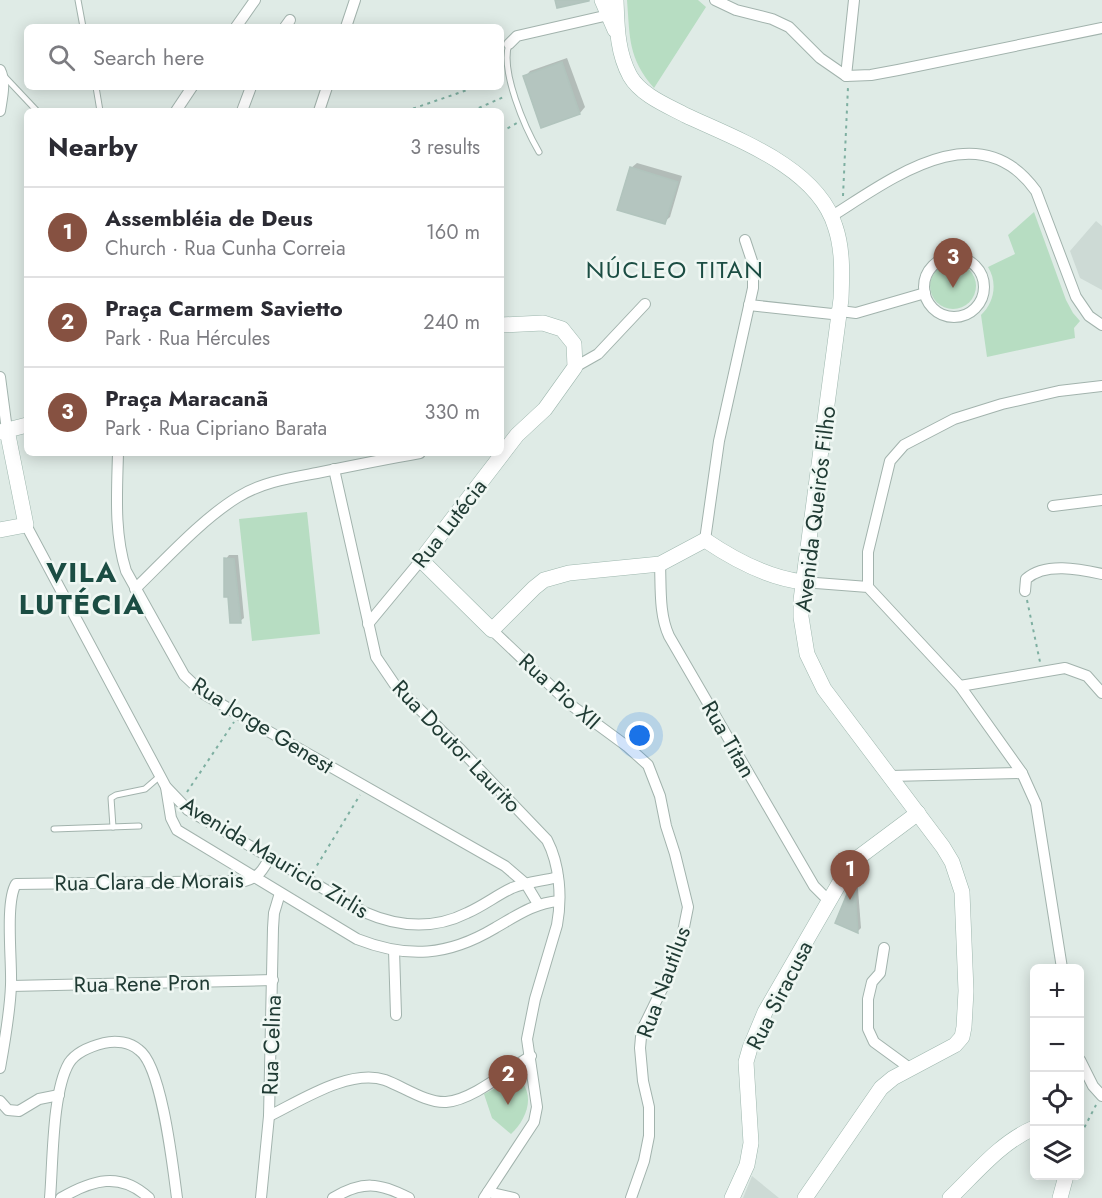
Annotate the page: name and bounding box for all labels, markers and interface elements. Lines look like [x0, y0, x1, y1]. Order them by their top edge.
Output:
search box [24, 24, 504, 90]
icon: search [45, 41, 78, 74]
text: Search here [93, 41, 204, 73]
text: Nearby [48, 128, 137, 166]
text: 3 results [410, 133, 480, 162]
text: Assembléia de Deus [105, 202, 313, 234]
text: 1 [62, 218, 73, 247]
text: 160 m [426, 218, 480, 247]
text: Church · Rua Cunha Correia [105, 234, 346, 263]
pin: 3 [934, 238, 972, 288]
district label: NÚCLEO TITAN [586, 252, 764, 287]
text: Praça Carmem Savietto [105, 292, 343, 324]
text: 2 [61, 308, 74, 337]
text: 240 m [423, 308, 480, 337]
text: Park · Rua Hércules [105, 324, 270, 353]
text: Praça Maracanã [105, 382, 268, 414]
text: 3 [61, 398, 74, 427]
text: 330 m [425, 398, 480, 427]
street label: Avenida Queirós Filho [786, 404, 844, 614]
text: Park · Rua Cipriano Barata [105, 414, 327, 443]
street label: Rua Lutécia [404, 472, 494, 574]
district label: VILA LUTÉCIA [19, 552, 145, 625]
street label: Rua Pio XII [512, 646, 608, 736]
street label: Rua Jorge Genest [186, 669, 341, 782]
street label: Rua Doutor Laurito [385, 672, 529, 820]
street label: Rua Titan [694, 694, 764, 784]
your location [625, 721, 654, 750]
street label: Avenida Mauricio Zirlis [175, 788, 375, 926]
pin: 1 [830, 850, 870, 900]
street label: Rua Clara de Morais [54, 863, 244, 899]
street label: Rua Nautilus [628, 922, 698, 1042]
street label: Rua Siracusa [738, 935, 820, 1055]
map controls [1030, 964, 1084, 1180]
button: + [1030, 964, 1084, 1018]
street label: Rua Rene Pron [73, 966, 211, 1000]
street label: Rua Celina [253, 994, 289, 1096]
button: − [1030, 1018, 1084, 1072]
pin: 2 [488, 1056, 528, 1105]
button: locate [1030, 1072, 1084, 1126]
button: layers [1030, 1126, 1084, 1180]

